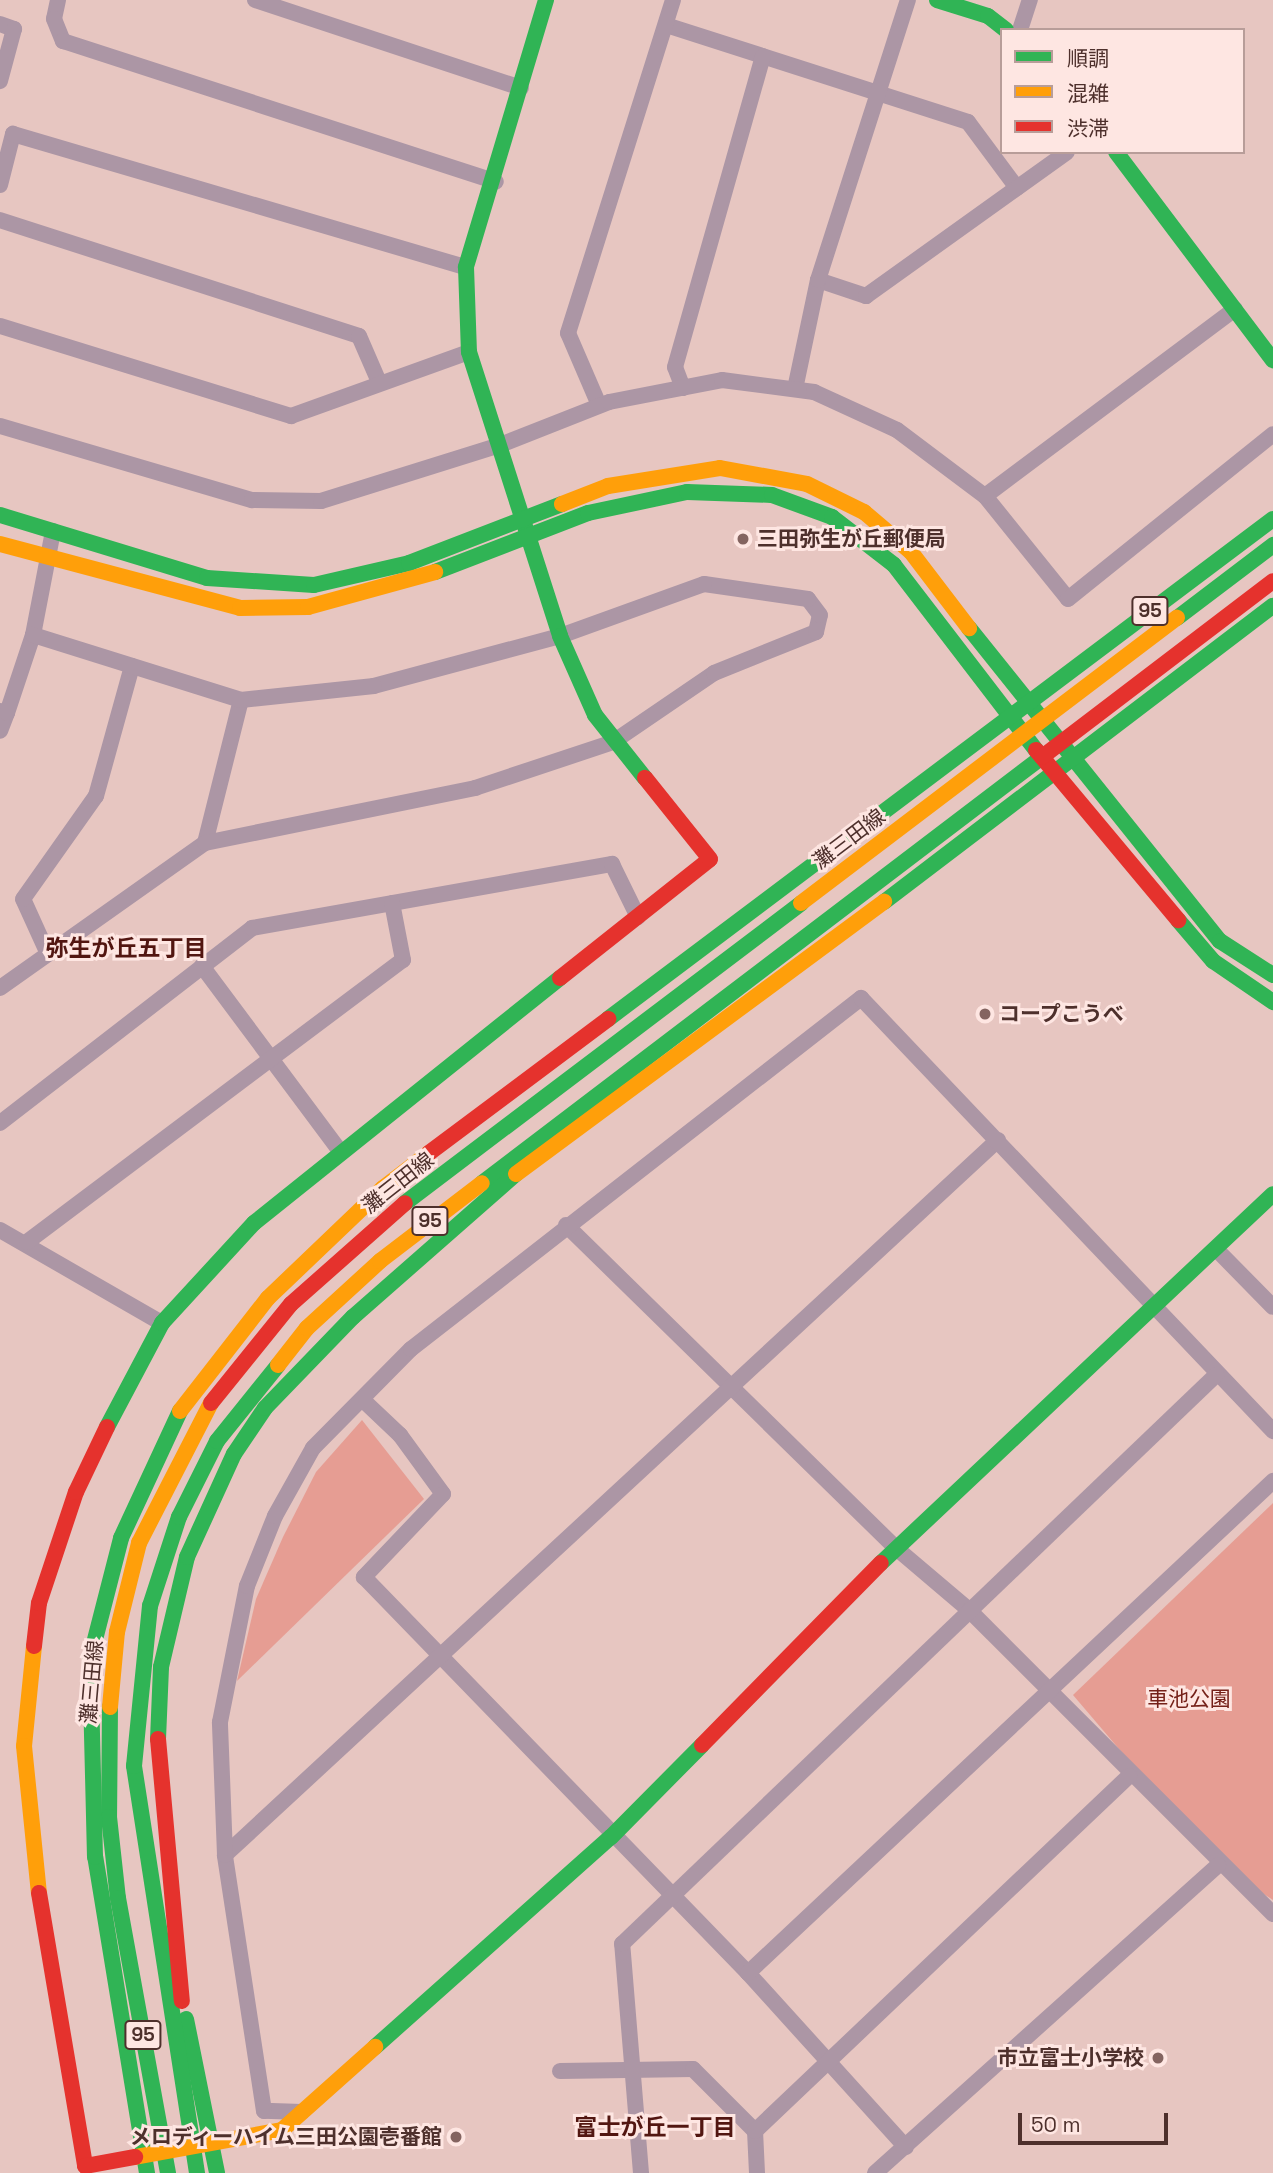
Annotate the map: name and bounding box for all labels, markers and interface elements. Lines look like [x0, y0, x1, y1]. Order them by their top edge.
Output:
legend [1000, 28, 1245, 154]
text: 順調 [1067, 45, 1109, 72]
text: 混雑 [1067, 80, 1109, 107]
text: 渋滞 [1067, 115, 1109, 142]
place label: 三田弥生が丘郵便局 [757, 526, 946, 552]
marker: 三田弥生が丘郵便局 [735, 531, 751, 547]
road number: 95 [1131, 596, 1169, 626]
street label: 灘三田線 [808, 804, 890, 874]
district label: 弥生が丘五丁目 [46, 934, 206, 962]
place label: コープこうべ [999, 1001, 1125, 1027]
marker: コープこうべ [977, 1006, 993, 1022]
street label: 灘三田線 [357, 1147, 439, 1219]
road number: 95 [411, 1205, 449, 1236]
street label: 灘三田線 [76, 1639, 108, 1725]
park label: 車池公園 [1147, 1686, 1231, 1712]
road number: 95 [124, 2020, 162, 2050]
place label: 市立富士小学校 [997, 2045, 1144, 2071]
marker: 市立富士小学校 [1150, 2050, 1166, 2066]
scale bar [1021, 2100, 1172, 2144]
text: 50 m [1031, 2111, 1081, 2138]
district label: 富士が丘一丁目 [575, 2113, 735, 2141]
place label: メロディーハイム三田公園壱番館 [127, 2124, 442, 2150]
marker: メロディーハイム三田公園壱番館 [448, 2129, 464, 2145]

